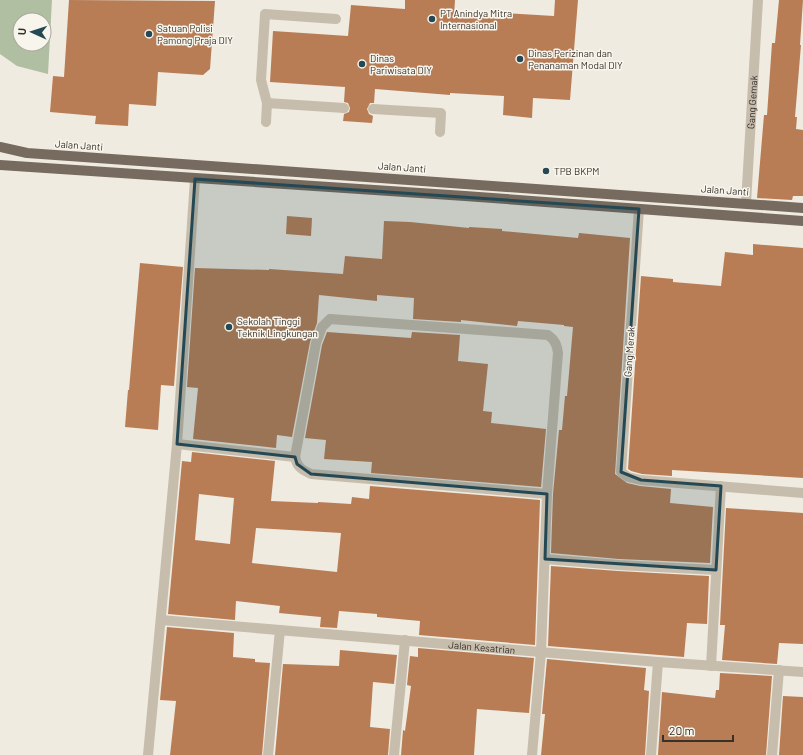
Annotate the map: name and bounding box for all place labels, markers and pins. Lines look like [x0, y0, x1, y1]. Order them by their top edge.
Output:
place label: PT Anindya Mitra Internasional [440, 7, 512, 31]
marker: PT Anindya Mitra Internasional [427, 14, 437, 24]
place label: Satuan Polisi Pamong Praja DIY [157, 22, 233, 46]
marker: Satuan Polisi Pamong Praja DIY [144, 29, 154, 39]
place label: Dinas Perizinan dan Penanaman Modal DIY [528, 47, 623, 71]
place label: Dinas Pariwisata DIY [370, 52, 432, 76]
marker: Dinas Perizinan dan Penanaman Modal DIY [515, 54, 525, 64]
marker: Dinas Pariwisata DIY [357, 59, 367, 69]
place label: TPB BKPM [554, 165, 599, 177]
marker: TPB BKPM [541, 166, 551, 176]
place label: Sekolah Tinggi Teknik Lingkungan [237, 315, 318, 339]
marker: Sekolah Tinggi Teknik Lingkungan [224, 322, 234, 332]

